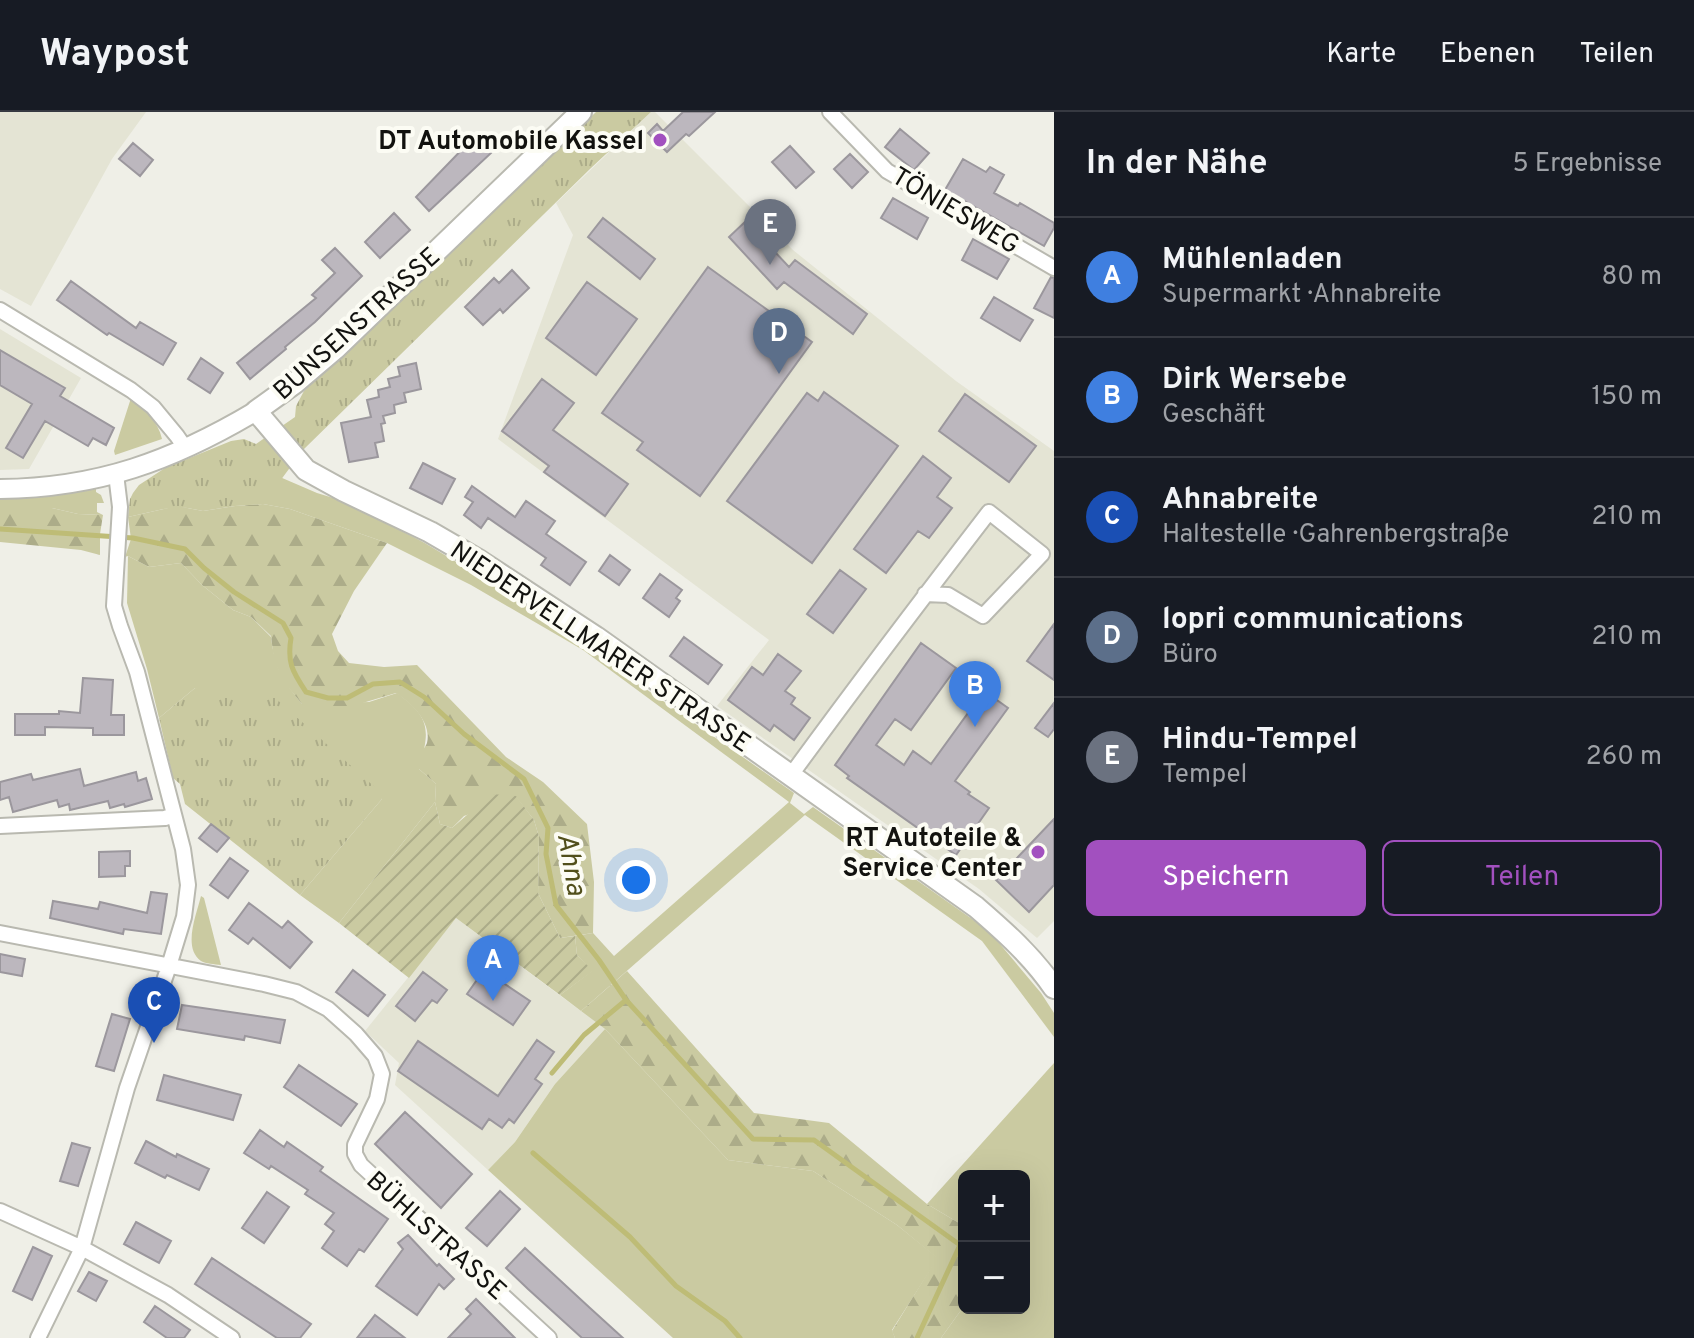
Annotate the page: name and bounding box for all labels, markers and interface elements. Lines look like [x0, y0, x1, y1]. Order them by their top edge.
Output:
text: Waypost [40, 31, 190, 80]
text: Karte [1326, 37, 1396, 73]
text: Ebenen [1440, 37, 1536, 73]
text: Teilen [1580, 37, 1654, 73]
place label: DT Automobile Kassel [378, 126, 644, 159]
marker: DT Automobile Kassel [651, 131, 669, 149]
text: In der Nähe [1086, 143, 1268, 186]
text: 5 Ergebnisse [1512, 148, 1662, 181]
street label: TÖNIESWEG [885, 160, 1025, 263]
pin: E [744, 199, 796, 265]
street label: BUNSENSTRASSE [267, 241, 448, 408]
text: Mühlenladen [1162, 242, 1343, 279]
text: A [1103, 261, 1121, 294]
text: 80 m [1602, 261, 1662, 294]
text: Supermarkt · Ahnabreite [1162, 279, 1442, 312]
pin: D [753, 308, 805, 374]
text: Dirk Wersebe [1162, 362, 1347, 399]
text: B [1103, 381, 1121, 414]
text: 150 m [1591, 381, 1662, 414]
text: Geschäft [1162, 399, 1266, 432]
text: Ahnabreite [1162, 482, 1318, 519]
text: C [1104, 501, 1120, 534]
text: 210 m [1592, 501, 1662, 534]
text: Haltestelle · Gahrenbergstraße [1162, 519, 1509, 552]
street label: NIEDERVELLMARER STRASSE [443, 535, 756, 761]
text: lopri communications [1162, 602, 1464, 639]
text: D [1103, 621, 1121, 654]
text: 210 m [1592, 621, 1662, 654]
text: Büro [1162, 639, 1218, 672]
pin: B [949, 661, 1001, 727]
text: Hindu-Tempel [1162, 722, 1358, 759]
text: E [1104, 741, 1120, 774]
text: 260 m [1586, 741, 1662, 774]
text: Tempel [1162, 759, 1247, 792]
place label: RT Autoteile & Service Center [842, 823, 1022, 886]
water label: Ahna [547, 830, 593, 899]
button: Speichern [1086, 840, 1366, 916]
button: Teilen [1382, 840, 1662, 916]
marker: RT Autoteile & Service Center [1029, 843, 1047, 861]
your location [616, 860, 656, 900]
pin: A [467, 935, 519, 1001]
pin: C [128, 977, 180, 1043]
street label: BÜHLSTRASSE [358, 1164, 513, 1309]
map controls [958, 1170, 1030, 1314]
button: + [958, 1170, 1030, 1242]
button: − [958, 1242, 1030, 1314]

